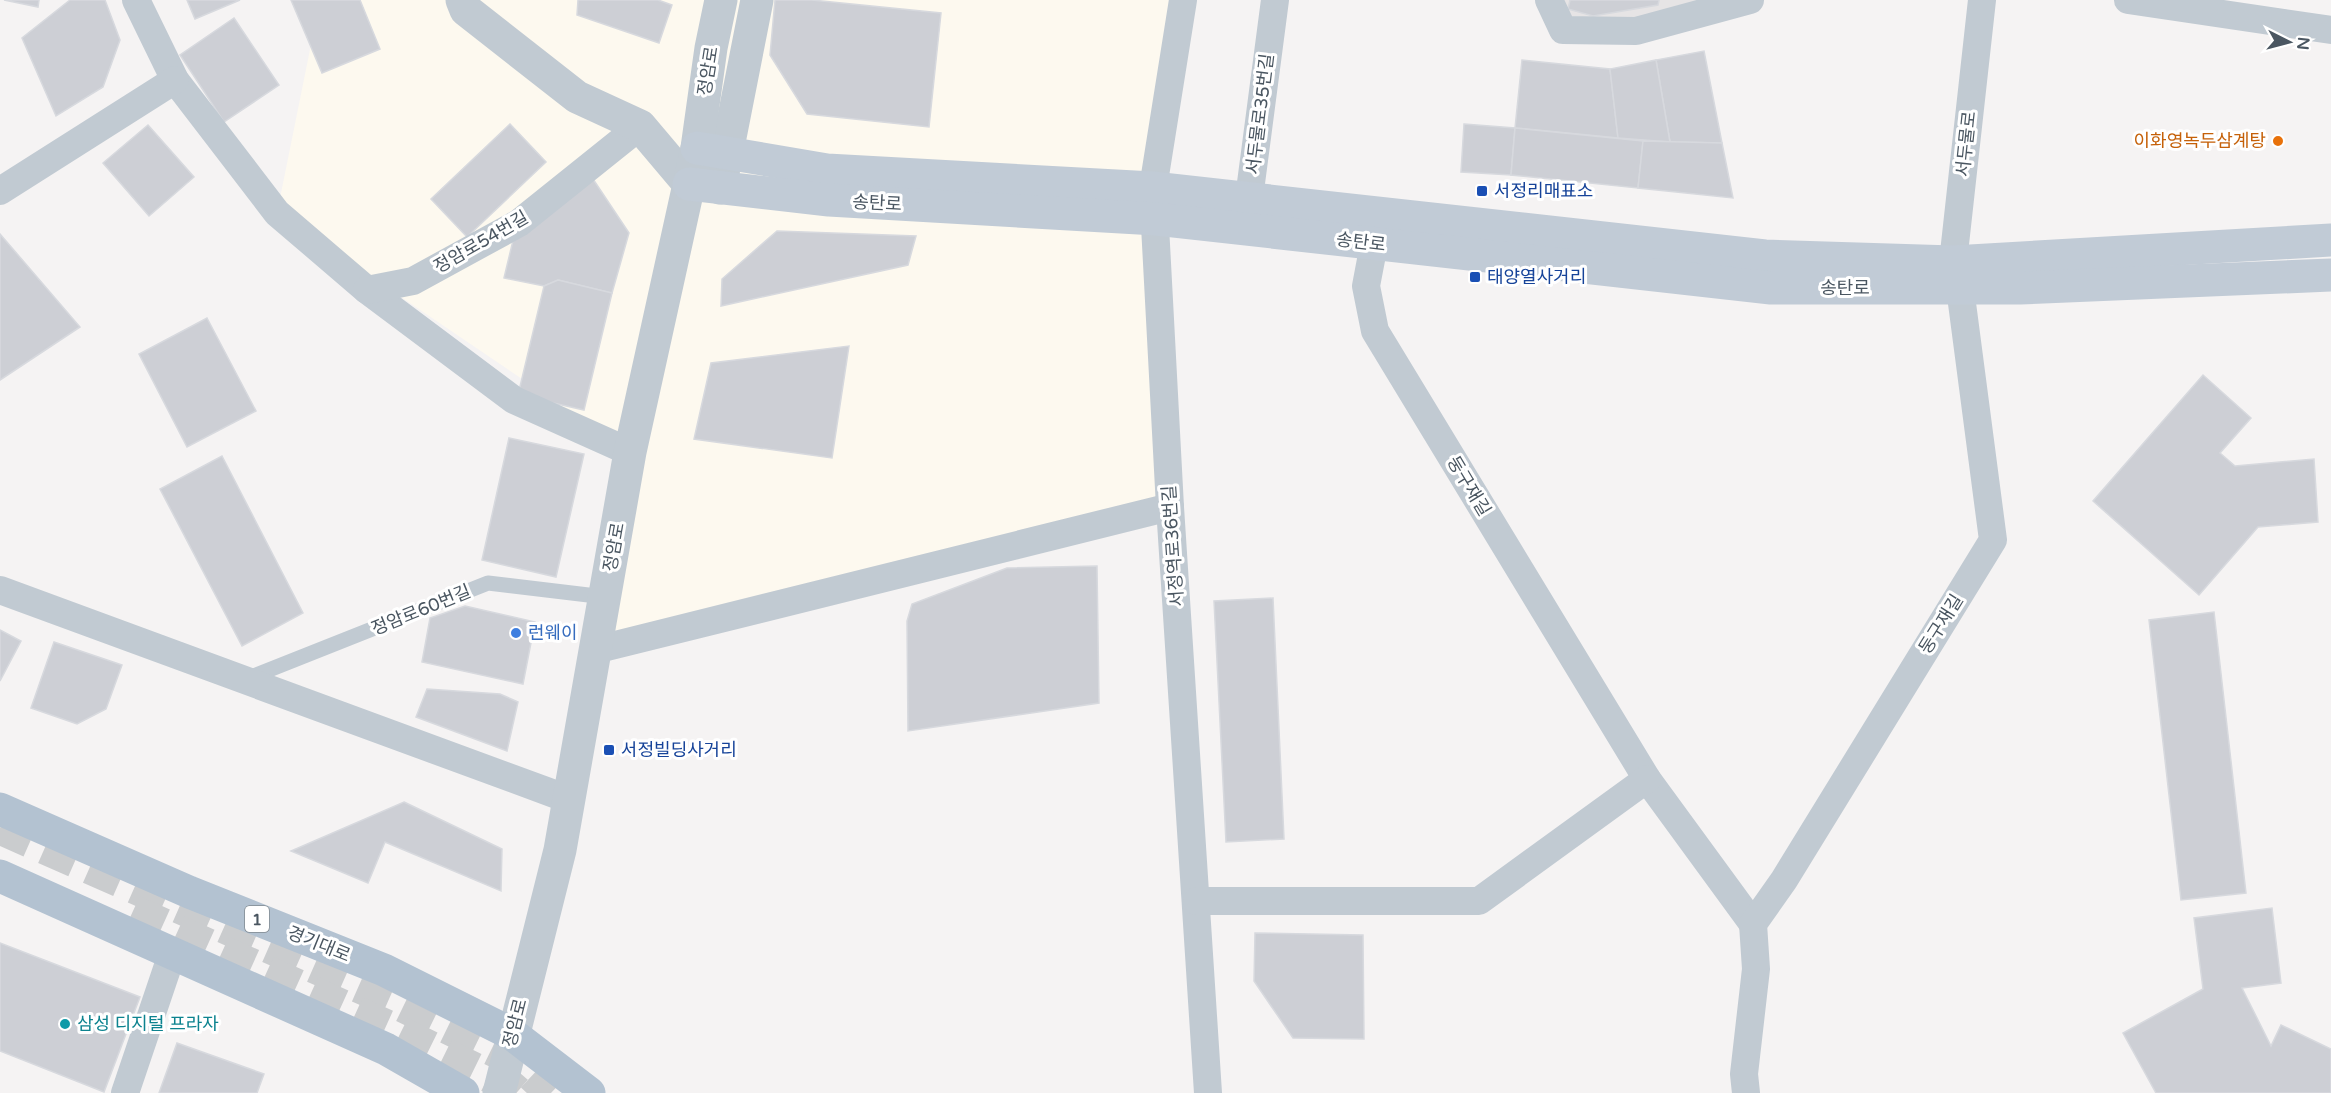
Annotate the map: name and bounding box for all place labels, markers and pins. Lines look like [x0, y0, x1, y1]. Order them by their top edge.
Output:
place label: 이화영녹두삼계탕 [2134, 130, 2266, 152]
marker: 이화영녹두삼계탕 [2271, 134, 2285, 148]
place label: 서정리매표소 [1494, 180, 1593, 202]
marker: 서정리매표소 [1475, 184, 1489, 198]
place label: 태양열사거리 [1487, 266, 1586, 288]
marker: 태양열사거리 [1468, 270, 1482, 284]
place label: 런웨이 [528, 622, 578, 644]
marker: 런웨이 [509, 626, 523, 640]
place label: 서정빌딩사거리 [621, 739, 737, 761]
marker: 서정빌딩사거리 [602, 743, 616, 757]
place label: 삼성 디지털 프라자 [77, 1013, 219, 1035]
marker: 삼성 디지털 프라자 [58, 1017, 72, 1031]

